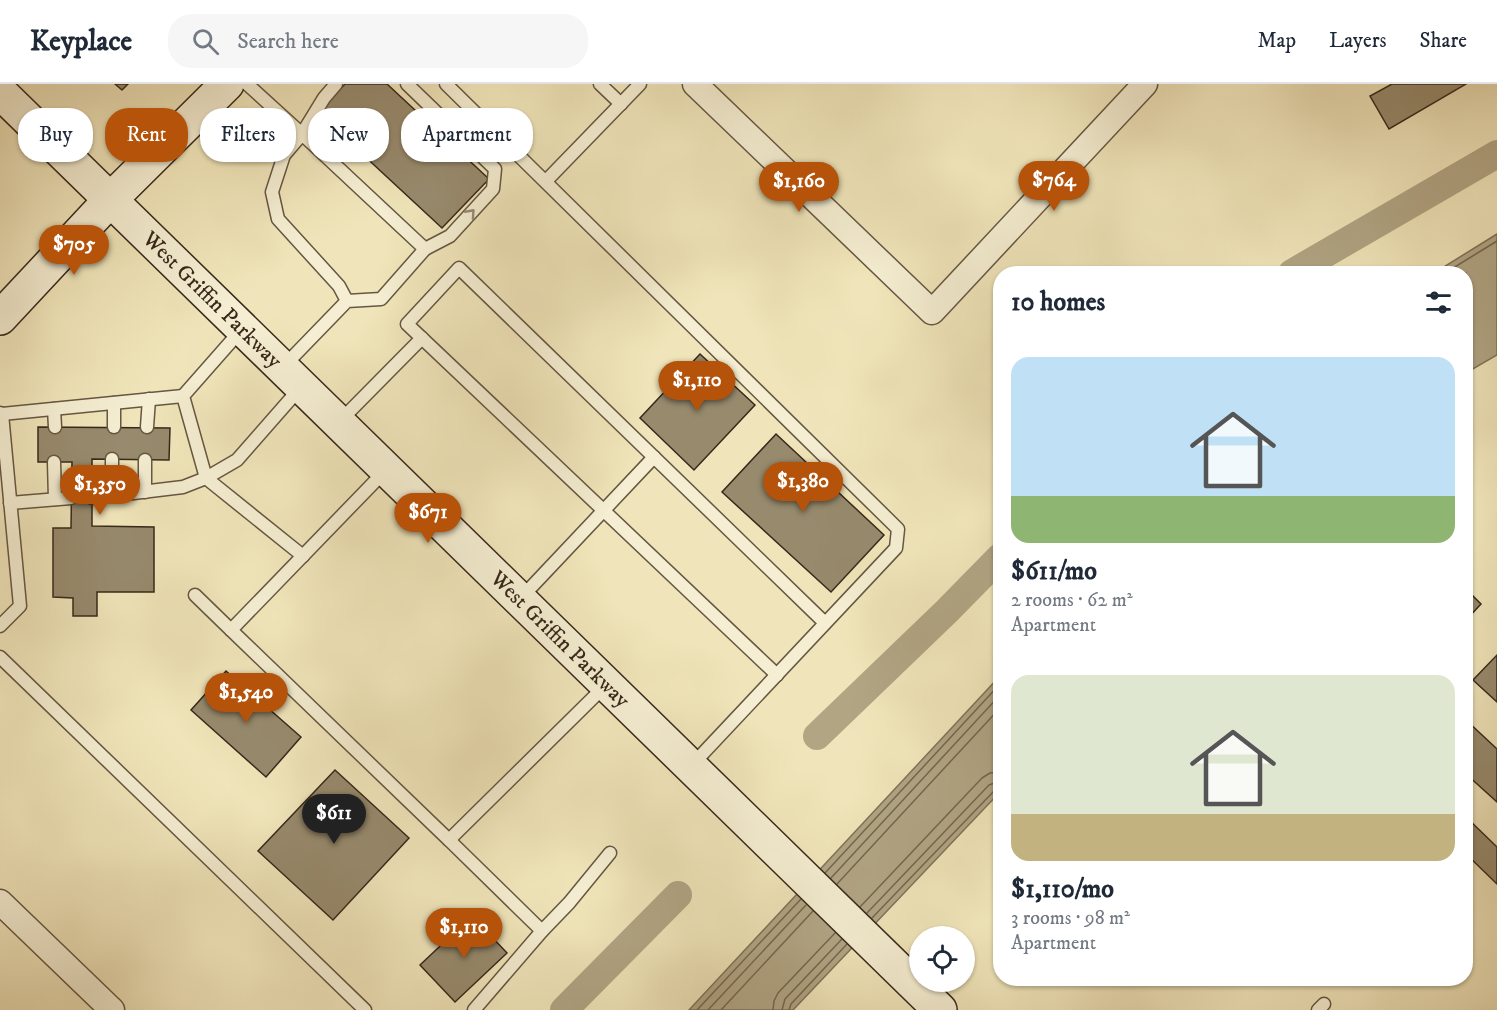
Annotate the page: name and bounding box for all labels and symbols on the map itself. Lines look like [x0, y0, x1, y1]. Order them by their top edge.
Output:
pin: $764 [1018, 161, 1090, 212]
pin: $1,160 [750, 162, 848, 213]
one-way arrow [464, 210, 475, 220]
pin: $705 [38, 225, 110, 276]
street label: West Griffin Parkway [136, 225, 288, 374]
pin: $1,110 [648, 361, 746, 412]
pin: $1,380 [754, 462, 852, 513]
pin: $1,350 [51, 465, 149, 516]
pin: $671 [392, 493, 464, 544]
street label: West Griffin Parkway [484, 564, 636, 714]
pin: $1,540 [197, 673, 295, 724]
pin: $611 [298, 794, 370, 845]
pin: $1,110 [415, 908, 513, 959]

